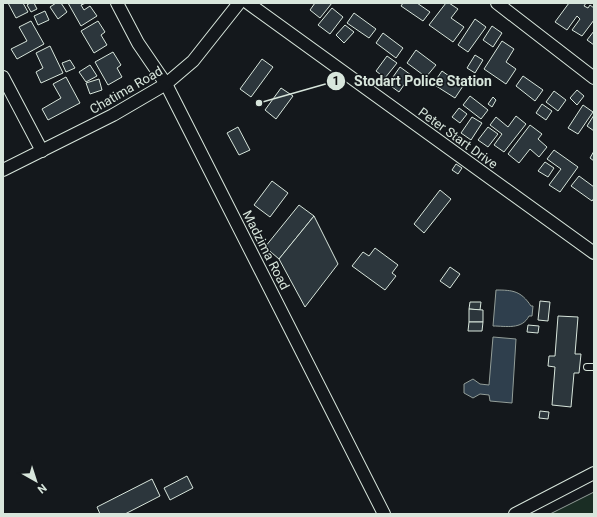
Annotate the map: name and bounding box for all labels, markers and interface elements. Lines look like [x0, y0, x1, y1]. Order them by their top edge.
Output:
street label: Chatima Road [87, 63, 165, 117]
callout: Stodart Police Station [326, 68, 500, 94]
text: Stodart Police Station [354, 73, 492, 89]
text: 1 [333, 74, 339, 88]
street label: Peter Start Drive [415, 104, 501, 172]
street label: Madzima Road [240, 208, 292, 292]
north arrow [16, 461, 56, 501]
text: N [35, 481, 49, 496]

